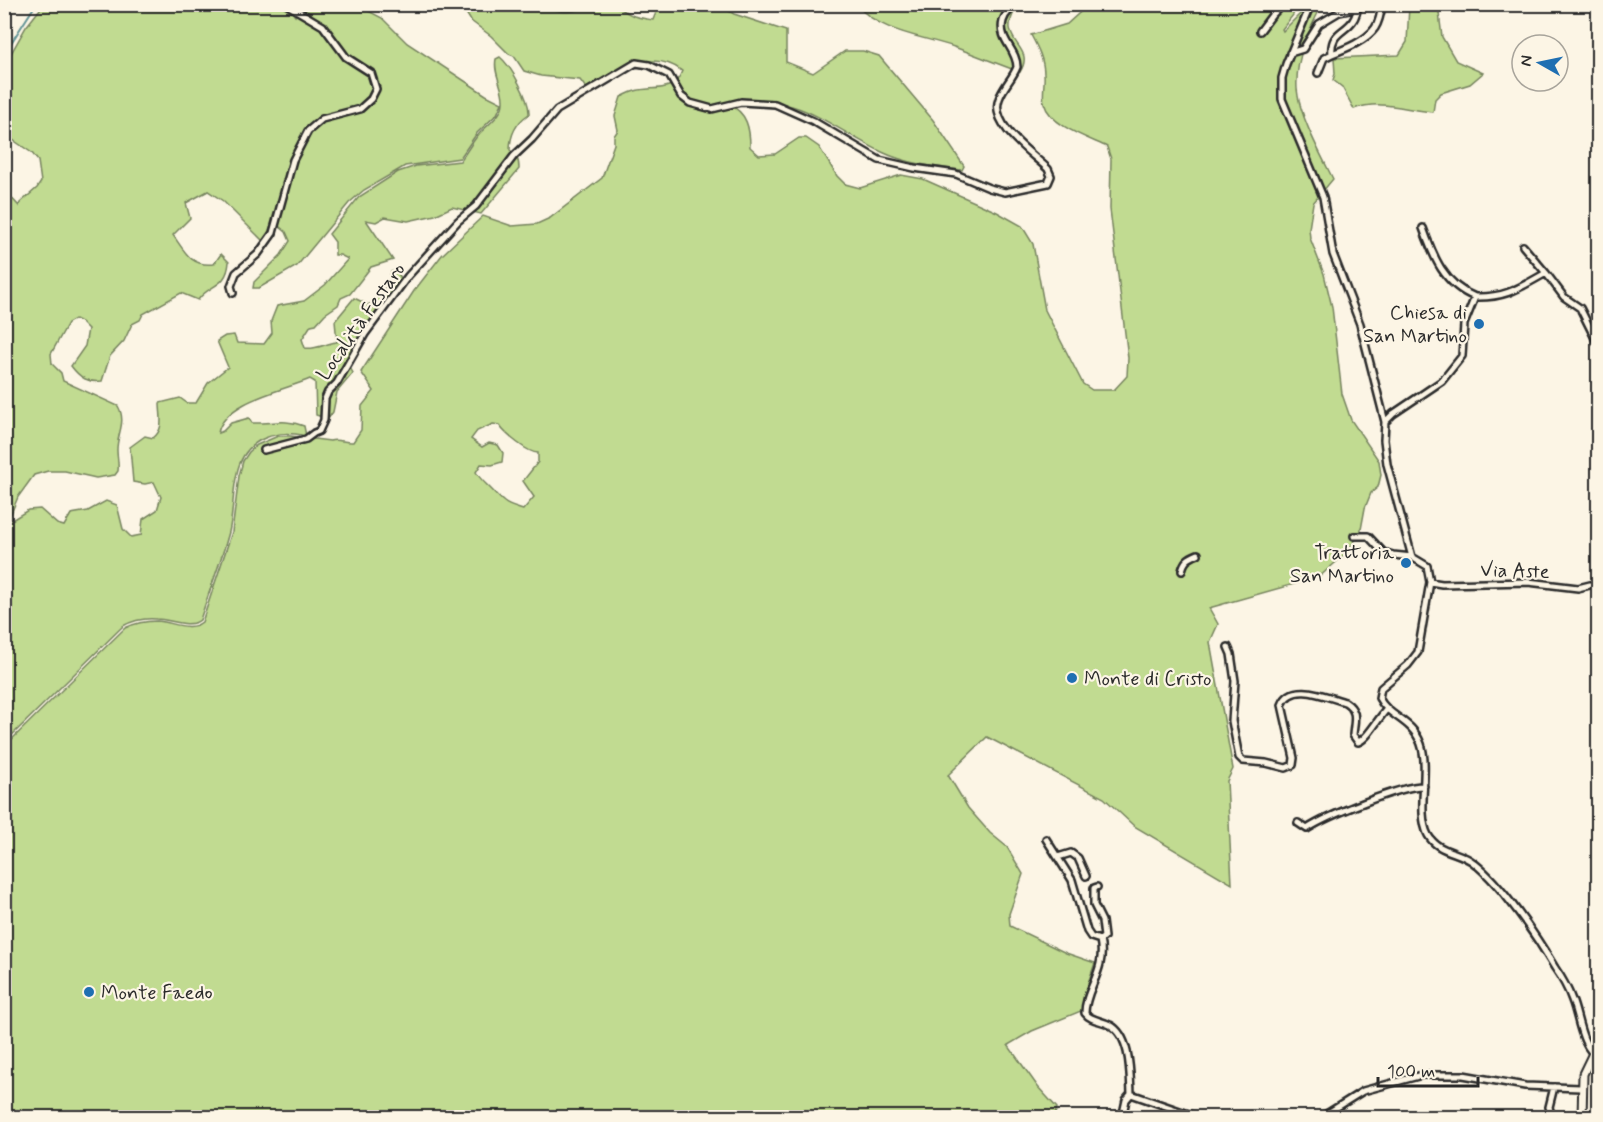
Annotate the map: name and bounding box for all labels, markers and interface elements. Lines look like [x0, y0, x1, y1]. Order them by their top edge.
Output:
north arrow [1510, 33, 1570, 93]
text: N [1515, 54, 1538, 68]
street label: Località Festaro [311, 258, 412, 386]
place label: Chiesa di San Martino [1363, 300, 1467, 350]
marker: Chiesa di San Martino [1472, 317, 1486, 331]
place label: Trattoria San Martino [1290, 540, 1395, 590]
marker: Trattoria San Martino [1399, 556, 1413, 570]
street label: Via Aste [1480, 557, 1550, 586]
place label: Monte di Cristo [1084, 666, 1211, 693]
marker: Monte di Cristo [1065, 671, 1079, 685]
place label: Monte Faedo [101, 980, 213, 1007]
marker: Monte Faedo [82, 985, 96, 999]
scale bar [1378, 1050, 1478, 1088]
text: 100 m [1387, 1060, 1435, 1084]

